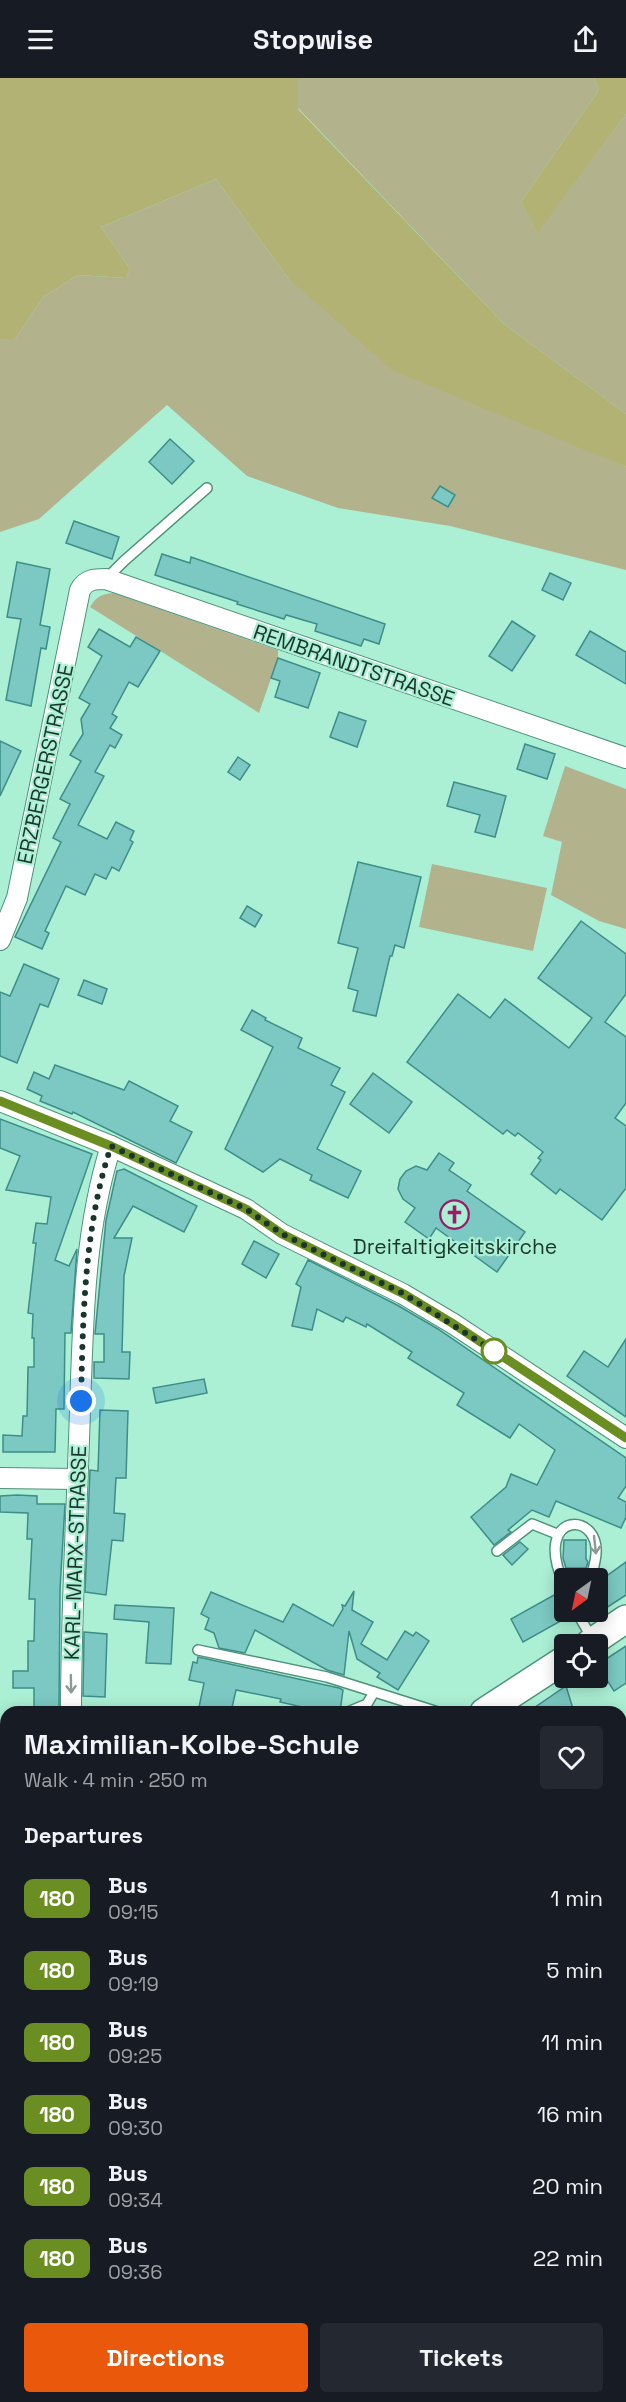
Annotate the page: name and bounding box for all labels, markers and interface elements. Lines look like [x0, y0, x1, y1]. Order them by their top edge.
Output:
text: Stopwise [253, 22, 373, 57]
icon: menu [24, 23, 57, 56]
icon: share [569, 23, 602, 56]
street label: REMBRANDTSTRASSE [250, 618, 458, 712]
street label: ERZBERGERSTRASSE [11, 662, 79, 866]
church icon: Dreifaltigkeitskirche [439, 1199, 471, 1231]
place label: Dreifaltigkeitskirche [353, 1233, 557, 1260]
unlabelled marker [481, 1338, 507, 1364]
your location [66, 1386, 96, 1416]
street label: KARL-MARX-STRASSE [58, 1445, 92, 1661]
one-way arrow [590, 1535, 601, 1555]
north arrow [554, 1568, 608, 1622]
map controls [554, 1568, 608, 1688]
button: locate [554, 1634, 608, 1688]
one-way arrow [65, 1674, 77, 1694]
text: Maximilian-Kolbe-Schule [24, 1726, 360, 1762]
button: heart [540, 1726, 603, 1789]
text: Walk · 4 min · 250 m [24, 1767, 208, 1793]
text: Departures [24, 1821, 143, 1849]
text: Bus [108, 1871, 148, 1899]
text: 1 min [550, 1884, 603, 1912]
text: 180 [39, 1885, 75, 1912]
text: 09:15 [108, 1899, 158, 1925]
text: Bus [108, 1943, 148, 1971]
text: 5 min [546, 1956, 603, 1984]
text: 180 [39, 1957, 75, 1984]
text: 09:19 [108, 1971, 159, 1997]
text: Bus [108, 2015, 148, 2043]
text: 11 min [541, 2028, 603, 2056]
text: 180 [39, 2029, 75, 2056]
text: 09:25 [108, 2043, 162, 2069]
text: Bus [108, 2087, 148, 2115]
text: 16 min [537, 2100, 603, 2128]
text: 180 [39, 2101, 75, 2128]
text: 09:30 [108, 2115, 163, 2141]
text: Bus [108, 2159, 148, 2187]
text: 20 min [532, 2172, 603, 2200]
text: 180 [39, 2173, 75, 2200]
text: 09:34 [108, 2187, 163, 2213]
text: Bus [108, 2231, 148, 2259]
text: 22 min [533, 2244, 603, 2272]
text: 180 [39, 2245, 75, 2272]
text: 09:36 [108, 2259, 162, 2285]
button: Directions [24, 2323, 308, 2392]
button: Tickets [320, 2323, 603, 2392]

